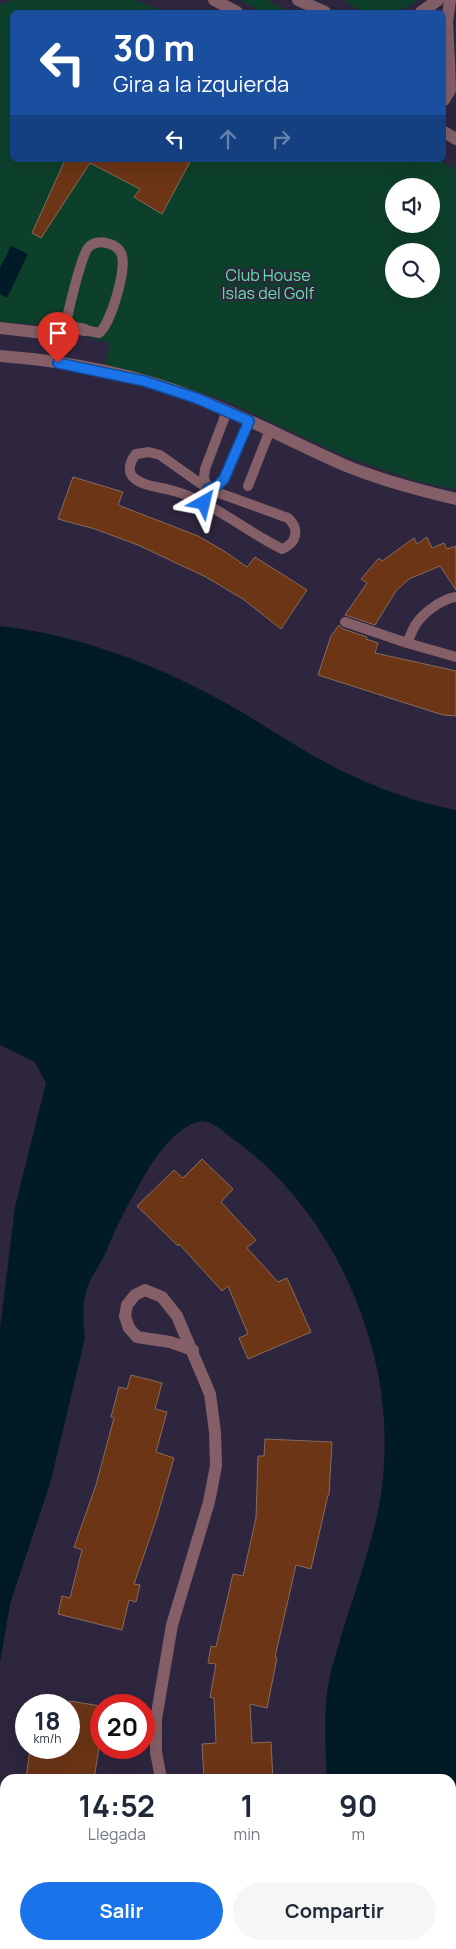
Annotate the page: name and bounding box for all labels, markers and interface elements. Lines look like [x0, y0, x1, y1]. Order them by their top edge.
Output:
text: 30 m [113, 24, 195, 72]
icon: left [30, 30, 95, 95]
text: Gira a la izquierda [113, 69, 289, 99]
icon: left [161, 125, 189, 153]
icon: ahead [214, 125, 242, 153]
icon: right [267, 125, 295, 153]
map controls [385, 178, 440, 298]
button: sound [385, 178, 440, 233]
button: search [385, 243, 440, 298]
park label: Club House Islas del Golf [222, 264, 314, 304]
pin [37, 312, 79, 363]
icon: arrive [44, 319, 72, 347]
position arrow [177, 476, 229, 528]
speed limit sign: 20 [90, 1694, 155, 1759]
text: 18 [34, 1703, 61, 1738]
text: km/h [34, 1730, 61, 1747]
text: 14:52 [79, 1785, 155, 1826]
text: 1 [240, 1785, 254, 1826]
text: 90 [339, 1785, 377, 1826]
text: Llegada [88, 1823, 146, 1845]
text: min [234, 1823, 260, 1845]
text: m [351, 1823, 365, 1845]
button: Salir [20, 1882, 223, 1940]
button: Compartir [233, 1882, 436, 1940]

